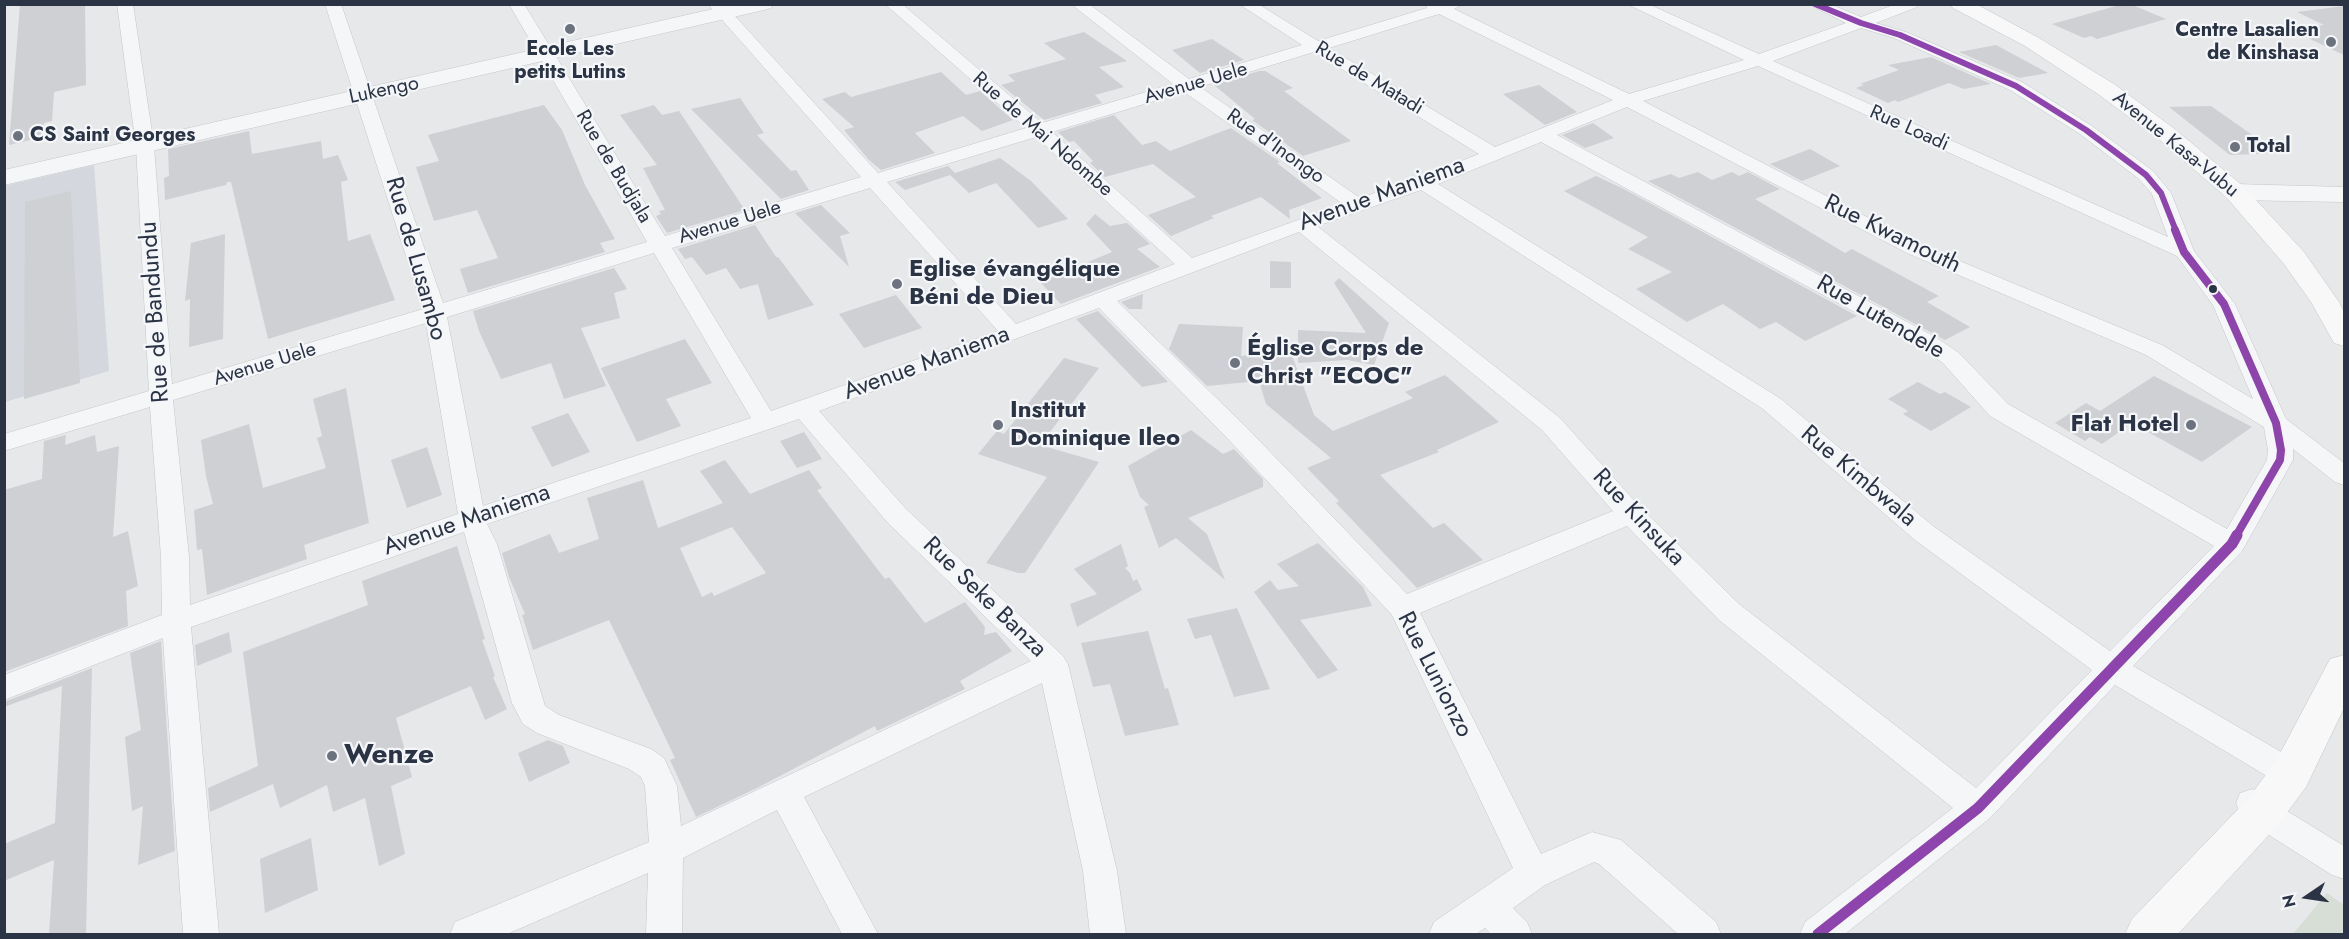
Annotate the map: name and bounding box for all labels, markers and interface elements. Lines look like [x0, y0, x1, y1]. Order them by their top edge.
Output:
place label: Centre Lasalien de Kinshasa [2175, 19, 2319, 66]
marker: Ecole Les petits Lutins [563, 22, 577, 36]
marker: Centre Lasalien de Kinshasa [2324, 35, 2338, 49]
street label: Rue de Matadi [1310, 37, 1428, 121]
place label: Ecole Les petits Lutins [514, 38, 626, 85]
street label: Avenue Uele [1142, 58, 1250, 110]
street label: Rue de Mai Ndombe [967, 68, 1117, 202]
street label: Lukengo [347, 72, 421, 110]
street label: Avenue Kasa-Vubu [2107, 87, 2243, 203]
street label: Rue Loadi [1866, 101, 1952, 157]
street label: Rue d'Inongo [1221, 104, 1329, 190]
street label: Rue de Budjala [570, 106, 656, 228]
place label: CS Saint Georges [30, 124, 195, 148]
marker: CS Saint Georges [11, 129, 25, 143]
place label: Total [2247, 135, 2291, 159]
marker: Total [2228, 140, 2242, 154]
street label: Avenue Maniema [1295, 152, 1469, 238]
street label: Rue de Lusambo [378, 174, 452, 344]
street label: Rue Kwamouth [1819, 189, 1965, 281]
street label: Avenue Uele [676, 196, 784, 250]
street label: Rue de Bandundu [135, 220, 177, 404]
place label: Eglise évangélique Béni de Dieu [909, 256, 1120, 312]
street label: Rue Lutendele [1811, 270, 1949, 366]
marker: Eglise évangélique Béni de Dieu [890, 277, 904, 291]
unlabelled marker [2207, 283, 2219, 295]
street label: Avenue Maniema [840, 321, 1014, 407]
place label: Église Corps de Christ "ECOC" [1247, 335, 1423, 391]
street label: Avenue Uele [211, 338, 319, 392]
marker: Église Corps de Christ "ECOC" [1228, 356, 1242, 370]
place label: Institut Dominique Ileo [1010, 397, 1180, 453]
place label: Flat Hotel [2071, 411, 2179, 439]
marker: Institut Dominique Ileo [991, 418, 1005, 432]
marker: Flat Hotel [2184, 418, 2198, 432]
street label: Rue Kimbwala [1794, 420, 1922, 534]
street label: Rue Kinsuka [1586, 463, 1690, 573]
street label: Avenue Maniema [380, 479, 554, 563]
street label: Rue Seke Banza [916, 532, 1052, 664]
street label: Rue Lunionzo [1390, 607, 1478, 743]
place label: Wenze [344, 739, 434, 773]
marker: Wenze [325, 749, 339, 763]
north arrow [2277, 867, 2337, 927]
text: N [2276, 892, 2302, 910]

